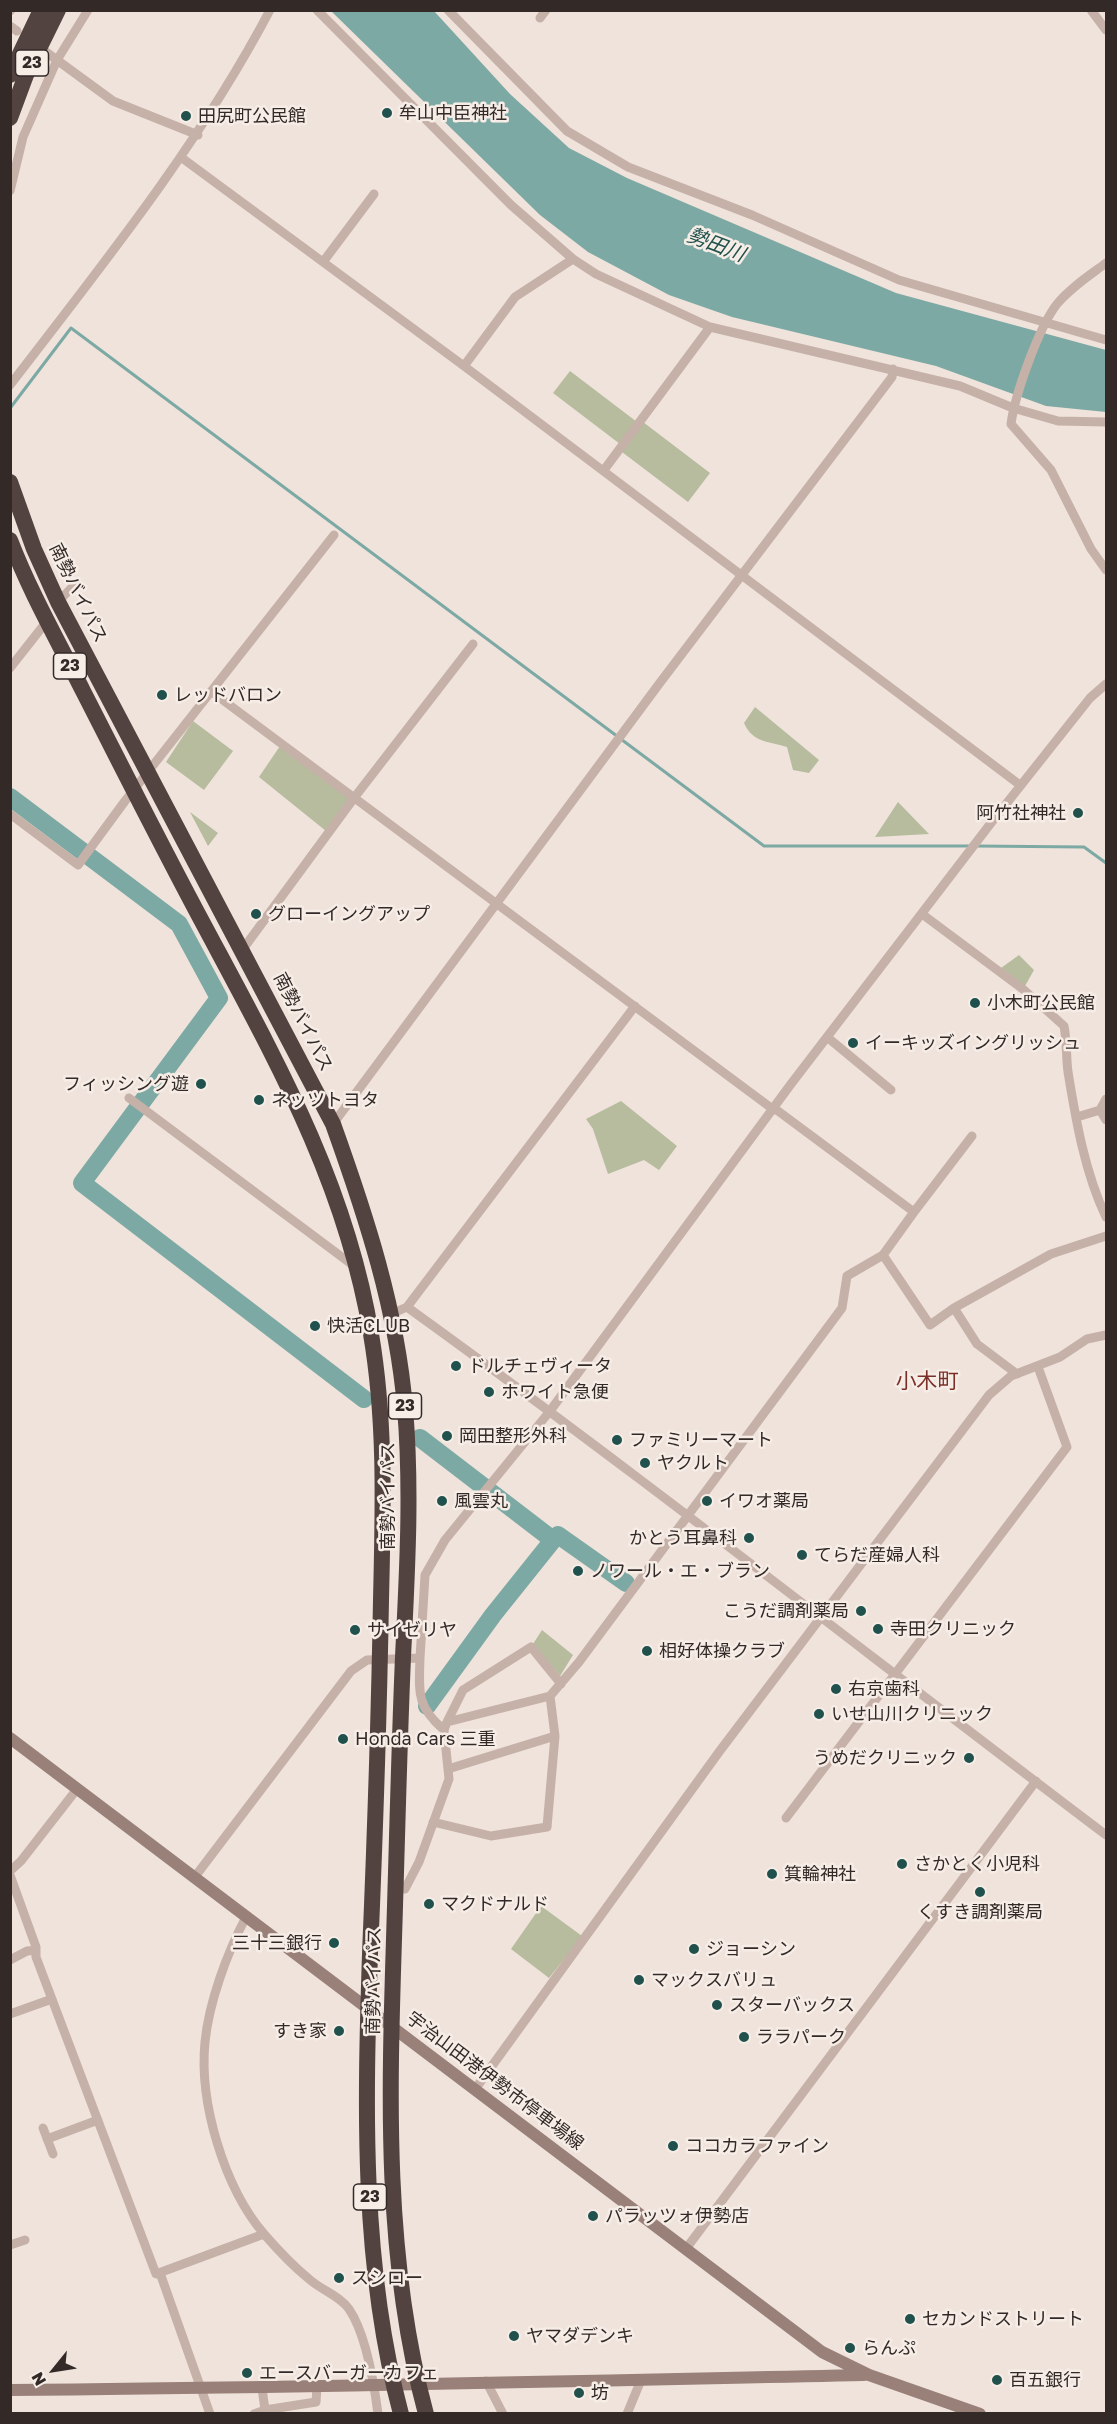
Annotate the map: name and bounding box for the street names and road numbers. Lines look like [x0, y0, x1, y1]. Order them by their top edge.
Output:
road number: 23 [15, 50, 48, 76]
street label: 南勢バイパス [45, 540, 111, 646]
road number: 23 [54, 653, 86, 679]
street label: 南勢バイパス [269, 969, 337, 1075]
road number: 23 [388, 1393, 422, 1419]
street label: 南勢バイパス [377, 1442, 399, 1550]
street label: 南勢バイパス [362, 1927, 386, 2035]
street label: 宇治山田港伊勢市停車場線 [402, 2007, 588, 2155]
road number: 23 [354, 2184, 386, 2210]

